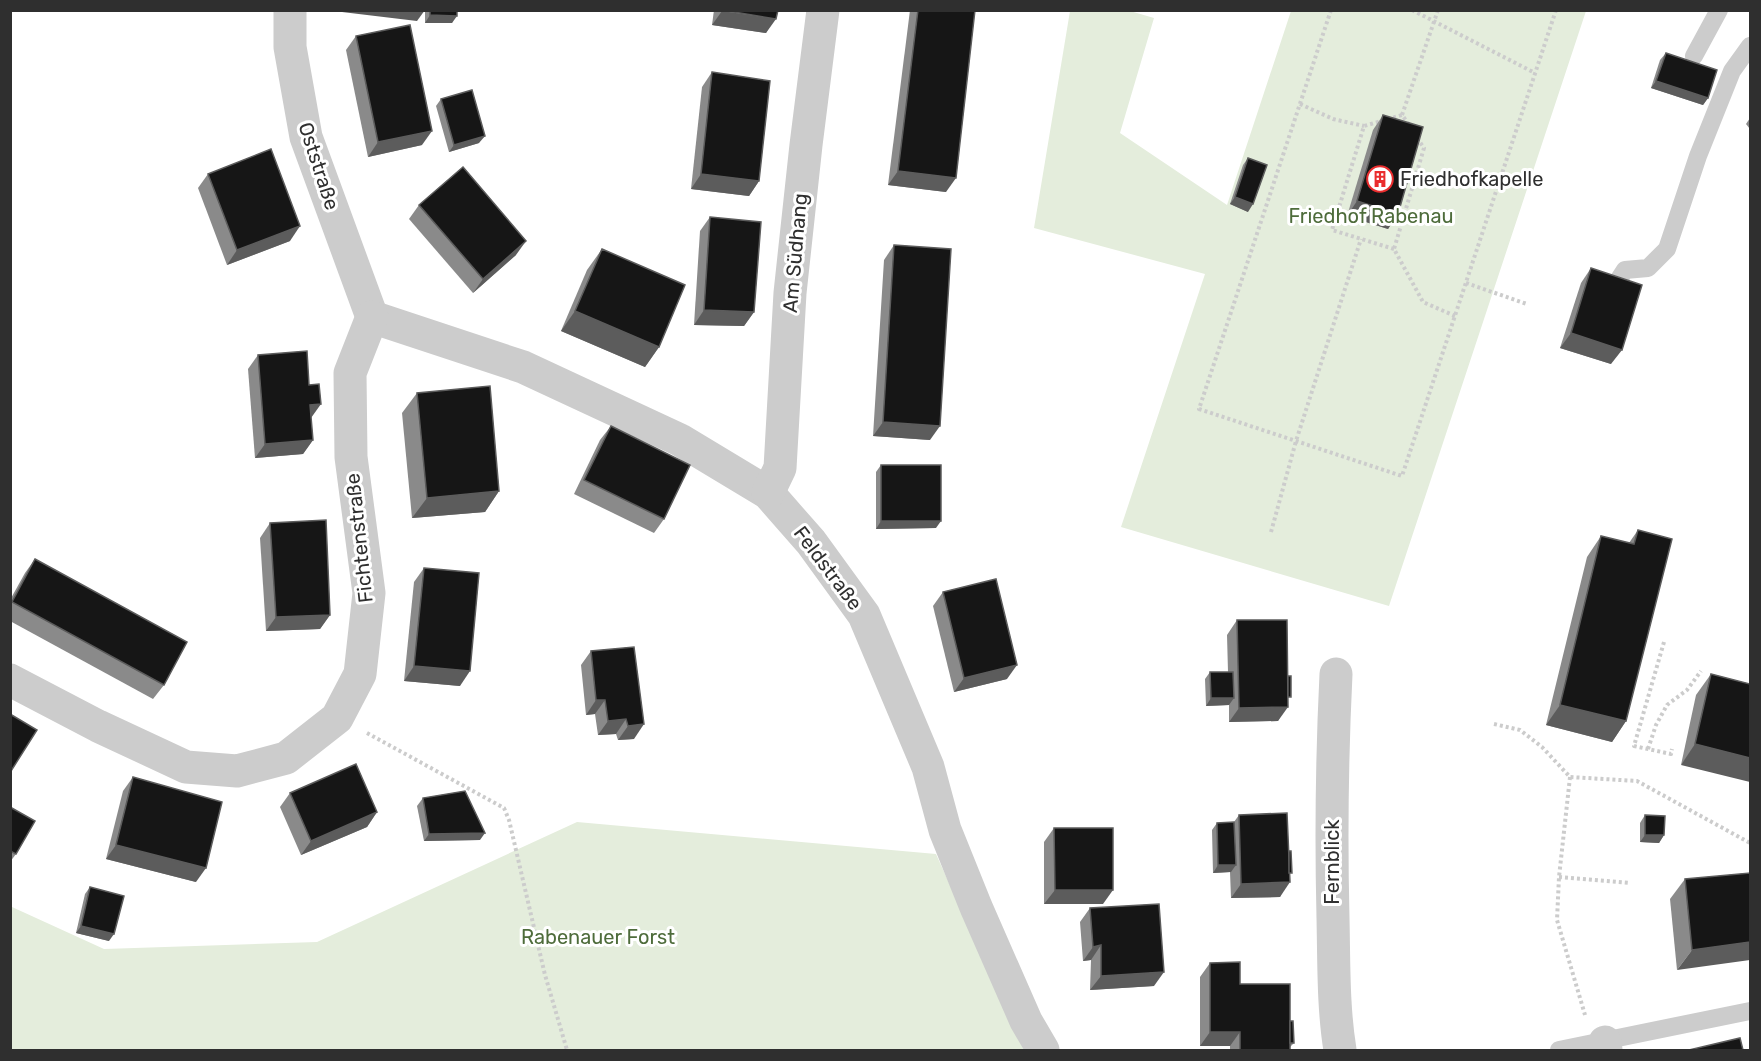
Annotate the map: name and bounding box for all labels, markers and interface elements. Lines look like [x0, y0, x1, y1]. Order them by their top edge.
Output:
street label: Oststraße [294, 119, 344, 213]
building icon: Friedhofkapelle [1365, 164, 1395, 194]
place label: Friedhofkapelle [1400, 167, 1543, 191]
street label: Am Südhang [778, 192, 812, 314]
park label: Friedhof Rabenau [1288, 204, 1454, 228]
street label: Fichtenstraße [340, 472, 378, 604]
street label: Feldstraße [789, 521, 867, 615]
street label: Fernblick [1320, 819, 1344, 905]
park label: Rabenauer Forst [521, 925, 675, 949]

